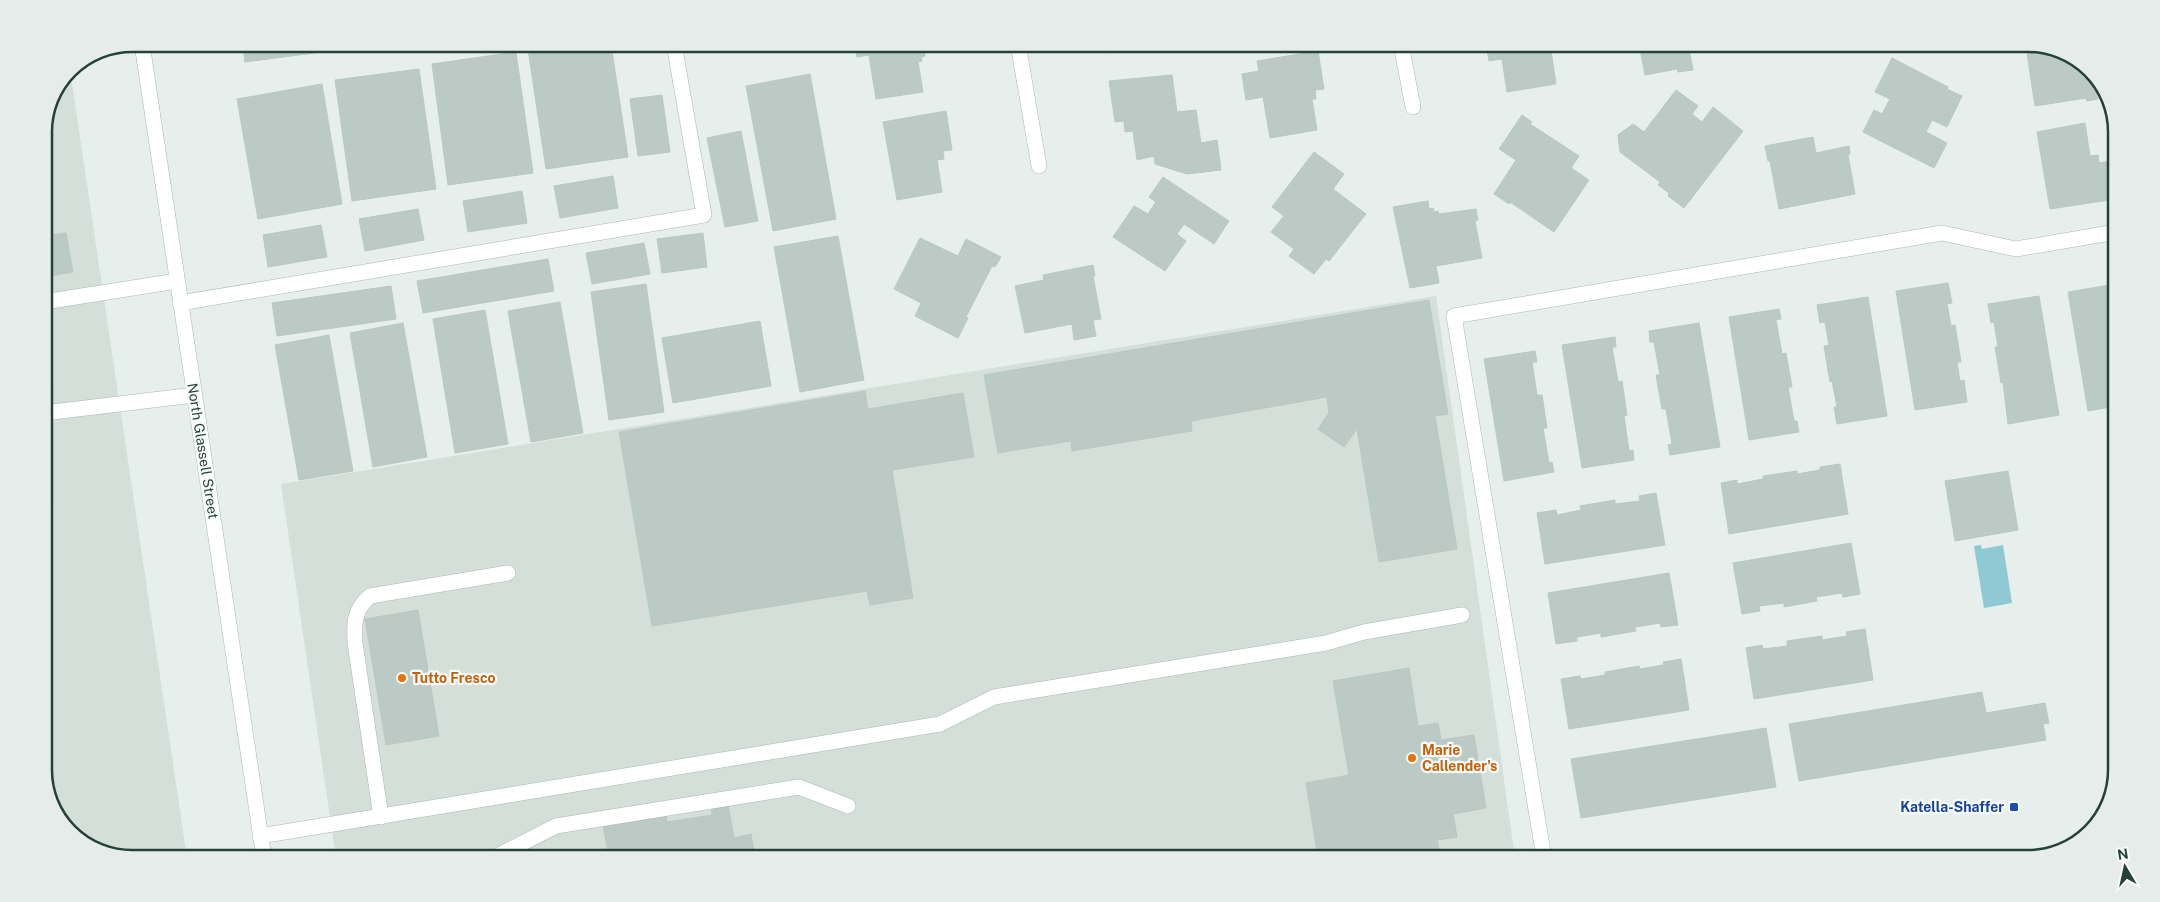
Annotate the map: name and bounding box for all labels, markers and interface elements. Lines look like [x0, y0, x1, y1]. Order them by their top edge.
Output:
street label: North Glassell Street [184, 382, 222, 520]
place label: Tutto Fresco [412, 670, 496, 686]
marker: Tutto Fresco [396, 672, 408, 684]
place label: Marie Callender's [1422, 742, 1497, 774]
marker: Marie Callender's [1406, 752, 1418, 764]
place label: Katella-Shaffer [1900, 799, 2004, 815]
marker: Katella-Shaffer [2008, 801, 2020, 813]
north arrow [2100, 842, 2150, 892]
text: N [2116, 845, 2130, 863]

